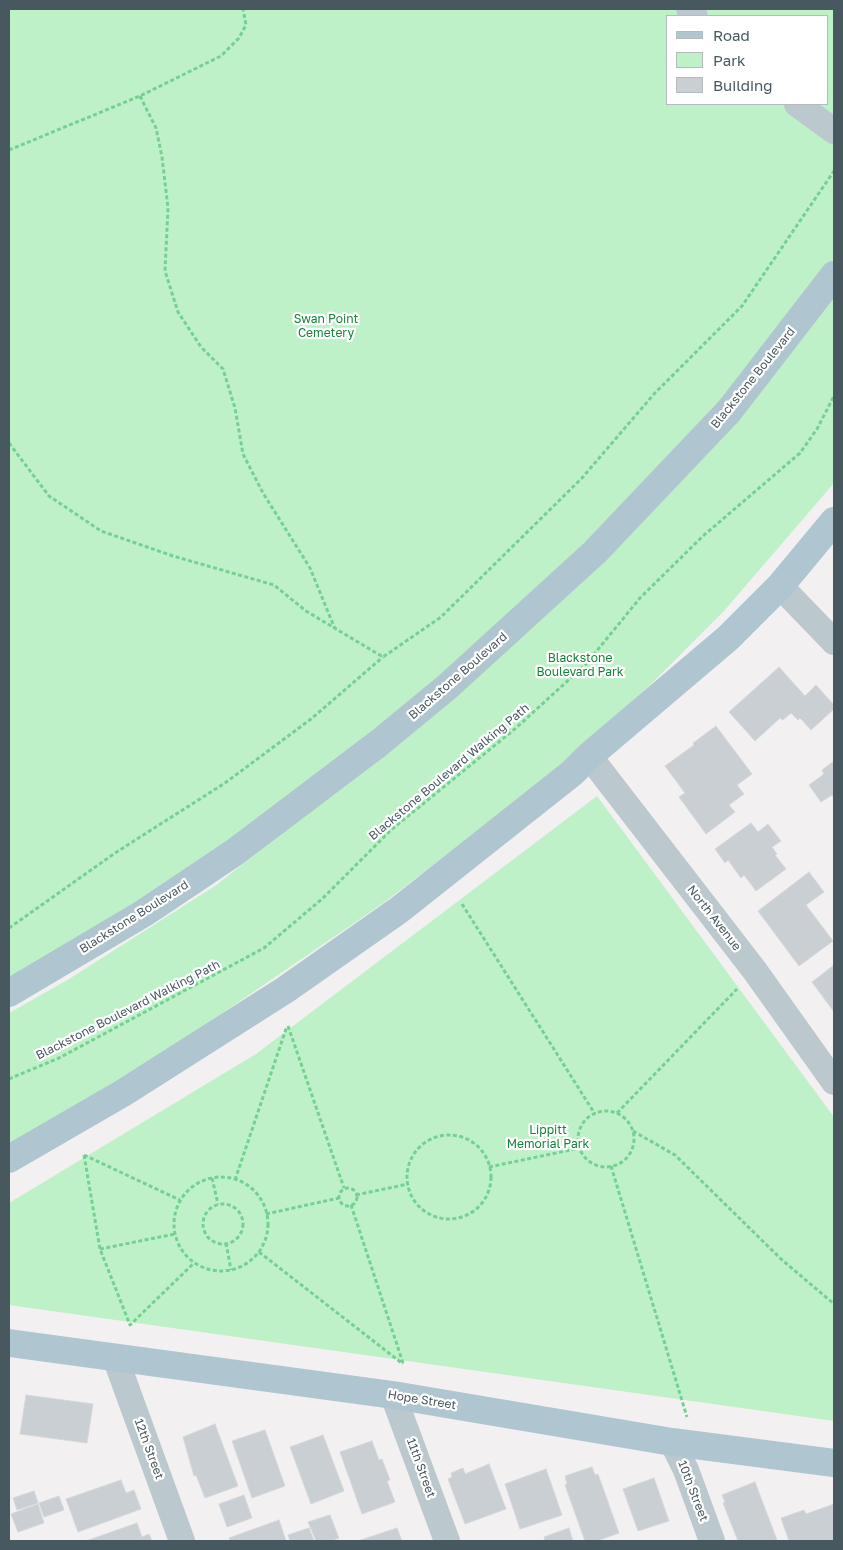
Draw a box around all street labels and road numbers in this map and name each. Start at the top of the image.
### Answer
street label: Blackstone Boulevard [708,325,798,431]
street label: Blackstone Boulevard [406,629,510,723]
street label: Blackstone Boulevard Walking Path [366,701,532,843]
street label: Blackstone Boulevard [77,878,191,956]
street label: North Avenue [684,883,744,953]
street label: Blackstone Boulevard Walking Path [34,957,222,1063]
street label: Hope Street [387,1387,457,1413]
street label: 12th Street [131,1417,167,1481]
street label: 11th Street [404,1436,438,1500]
street label: 10th Street [675,1459,711,1523]

